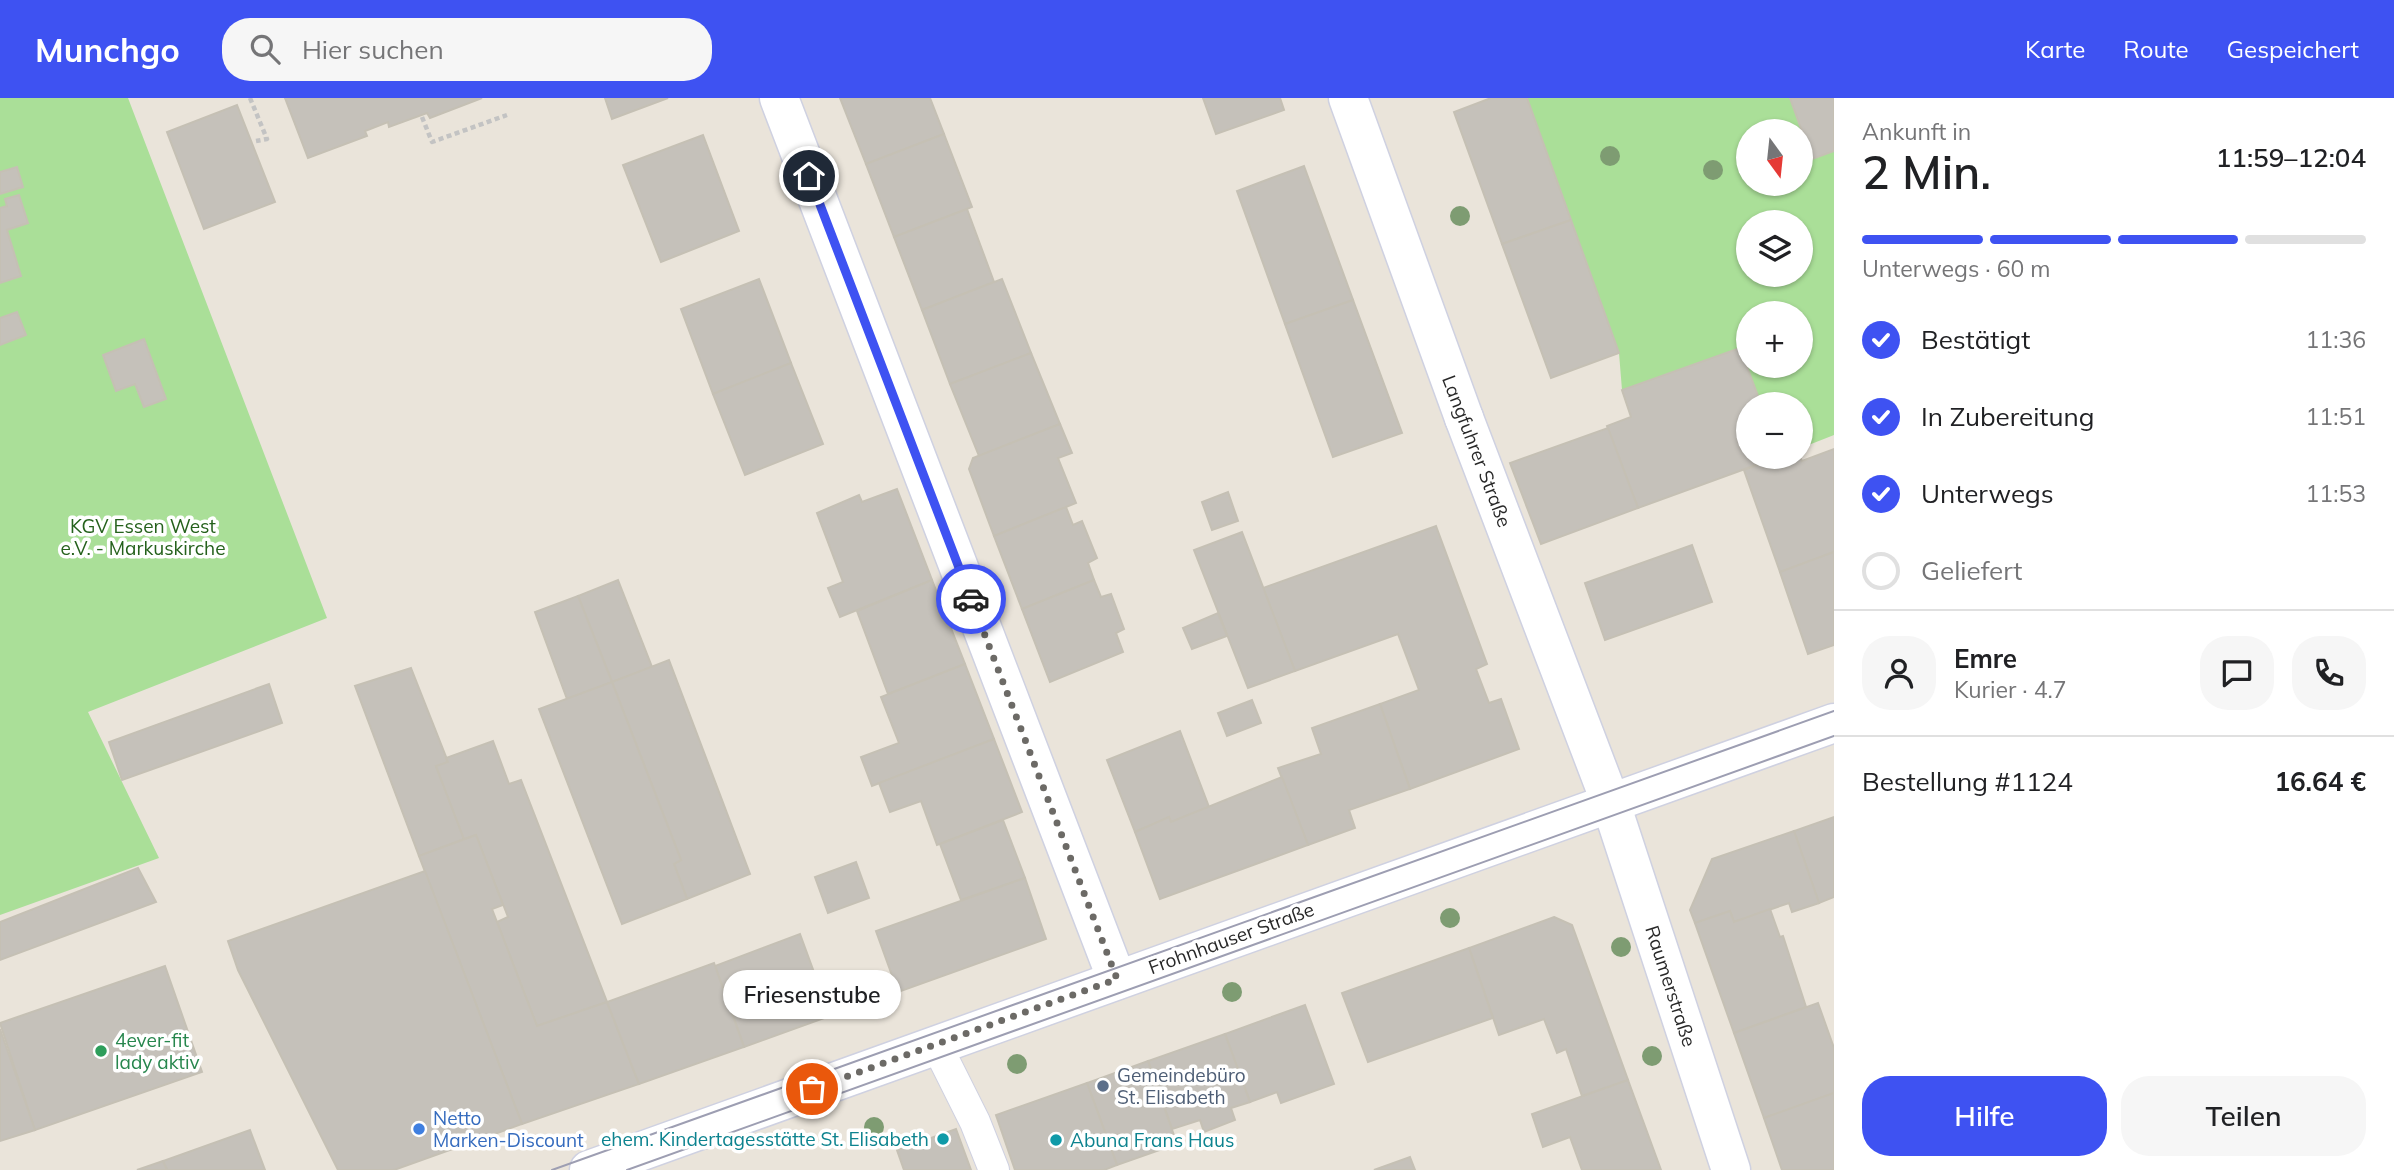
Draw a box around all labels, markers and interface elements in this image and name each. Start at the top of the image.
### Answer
search box [222,18,712,81]
text: Munchgo [35,29,180,70]
icon: search [246,30,284,68]
text: Hier suchen [302,33,444,66]
text: Karte [2025,34,2085,64]
text: Route [2123,34,2189,64]
text: Gespeichert [2227,34,2359,64]
text: Ankunft in [1862,117,1971,146]
north arrow [1736,119,1813,196]
map controls [1736,119,1813,469]
text: 11:59–12:04 [2216,141,2366,174]
text: 2 Min. [1862,143,1991,201]
pin [779,146,839,206]
icon: home [790,157,828,195]
button: layers [1736,210,1813,287]
text: Unterwegs · 60 m [1862,254,2050,283]
button: + [1736,301,1813,378]
icon: check [1862,321,1900,359]
text: Bestätigt [1921,323,2030,356]
text: 11:36 [2306,325,2366,354]
street label: Langfuhrer Straße [1437,372,1517,530]
button: − [1736,392,1813,469]
icon: check [1862,398,1900,436]
text: In Zubereitung [1921,400,2094,433]
text: 11:51 [2306,402,2366,431]
icon: check [1862,475,1900,513]
text: Unterwegs [1921,477,2054,510]
text: 11:53 [2306,479,2366,508]
park label: KGV Essen West e.V. - Markuskirche [60,514,226,560]
text: Geliefert [1921,554,2022,587]
courier [936,564,1006,634]
icon: car [952,580,990,618]
button: person [1862,636,1936,710]
button: chat [2200,636,2274,710]
button: phone [2292,636,2366,710]
text: Emre [1954,642,2017,675]
text: Kurier · 4.7 [1954,675,2066,704]
text: Bestellung #1124 [1862,765,2073,798]
text: 16.64 € [2274,765,2366,798]
street label: Frohnhauser Straße [1145,897,1317,979]
street label: Raumerstraße [1640,922,1702,1050]
callout: Friesenstube [723,970,901,1019]
text: Friesenstube [743,980,881,1009]
place label: 4ever-fit lady aktiv [115,1028,200,1074]
marker: 4ever-fit lady aktiv [93,1043,109,1059]
pin [782,1059,842,1119]
place label: Gemeindebüro St. Elisabeth [1117,1063,1246,1109]
icon: bag [793,1070,831,1108]
button: Hilfe [1862,1076,2107,1156]
button: Teilen [2121,1076,2366,1156]
marker: Gemeindebüro St. Elisabeth [1095,1078,1111,1094]
place label: Netto Marken-Discount [433,1106,584,1152]
marker: Netto Marken-Discount [411,1121,427,1137]
place label: ehem. Kindertagesstätte St. Elisabeth [601,1127,929,1151]
place label: Abuna Frans Haus [1070,1128,1234,1152]
marker: ehem. Kindertagesstätte St. Elisabeth [935,1131,951,1147]
marker: Abuna Frans Haus [1048,1132,1064,1148]

